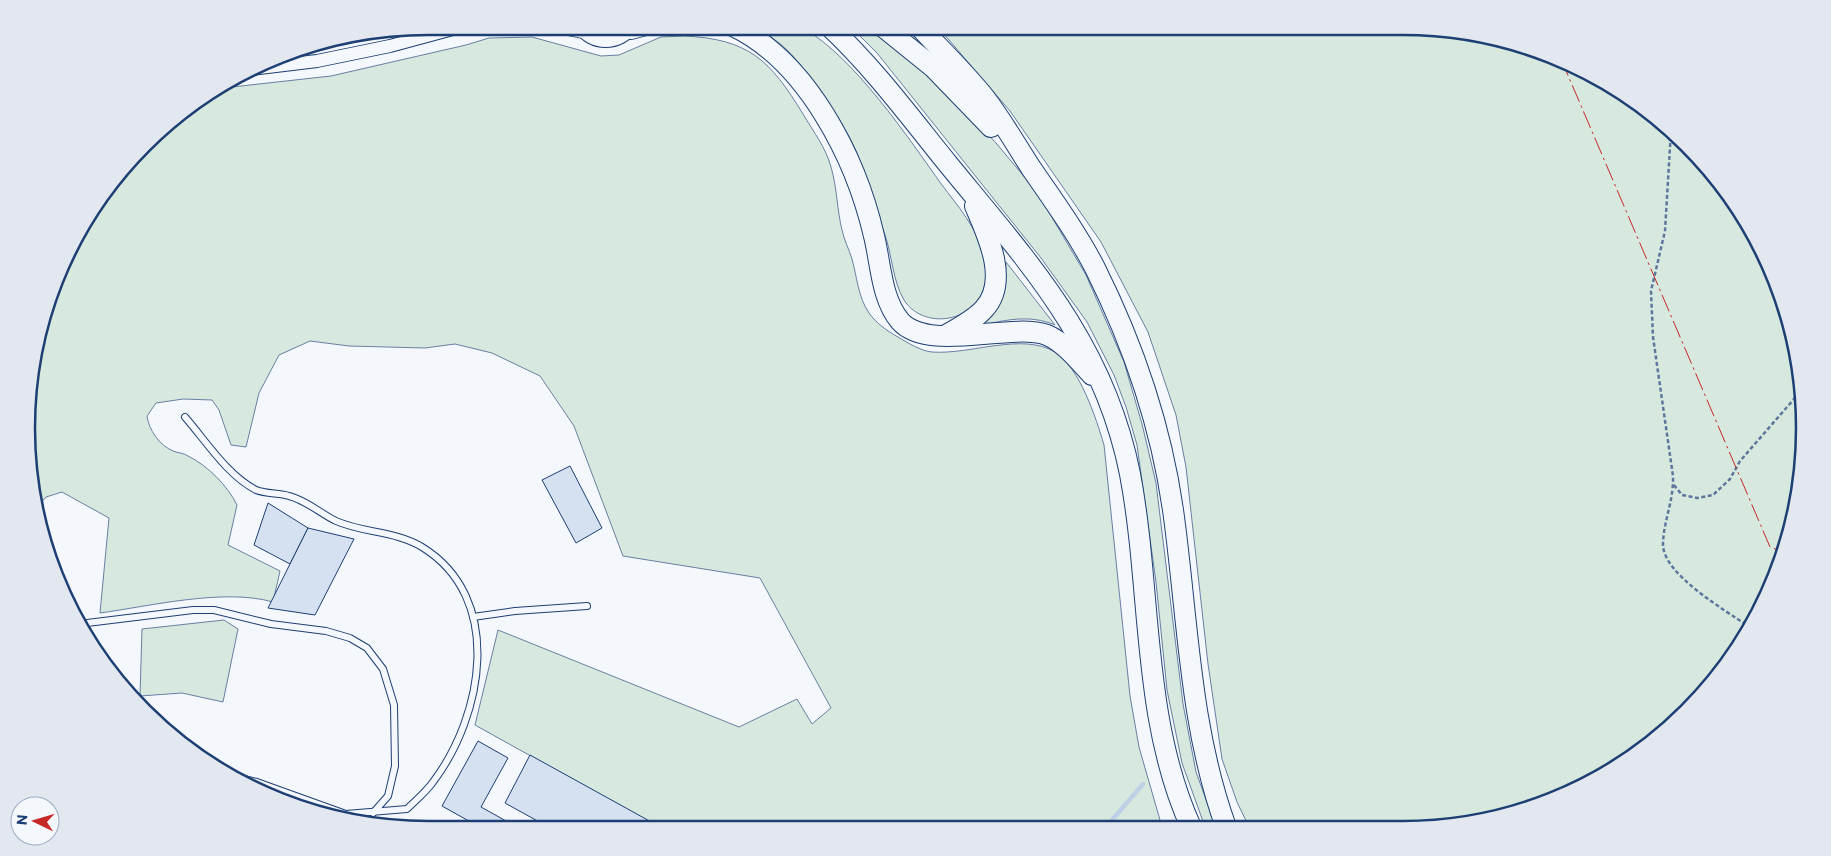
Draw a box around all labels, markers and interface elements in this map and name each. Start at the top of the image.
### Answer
north arrow [10,796,60,846]
text: N [13,814,30,826]

